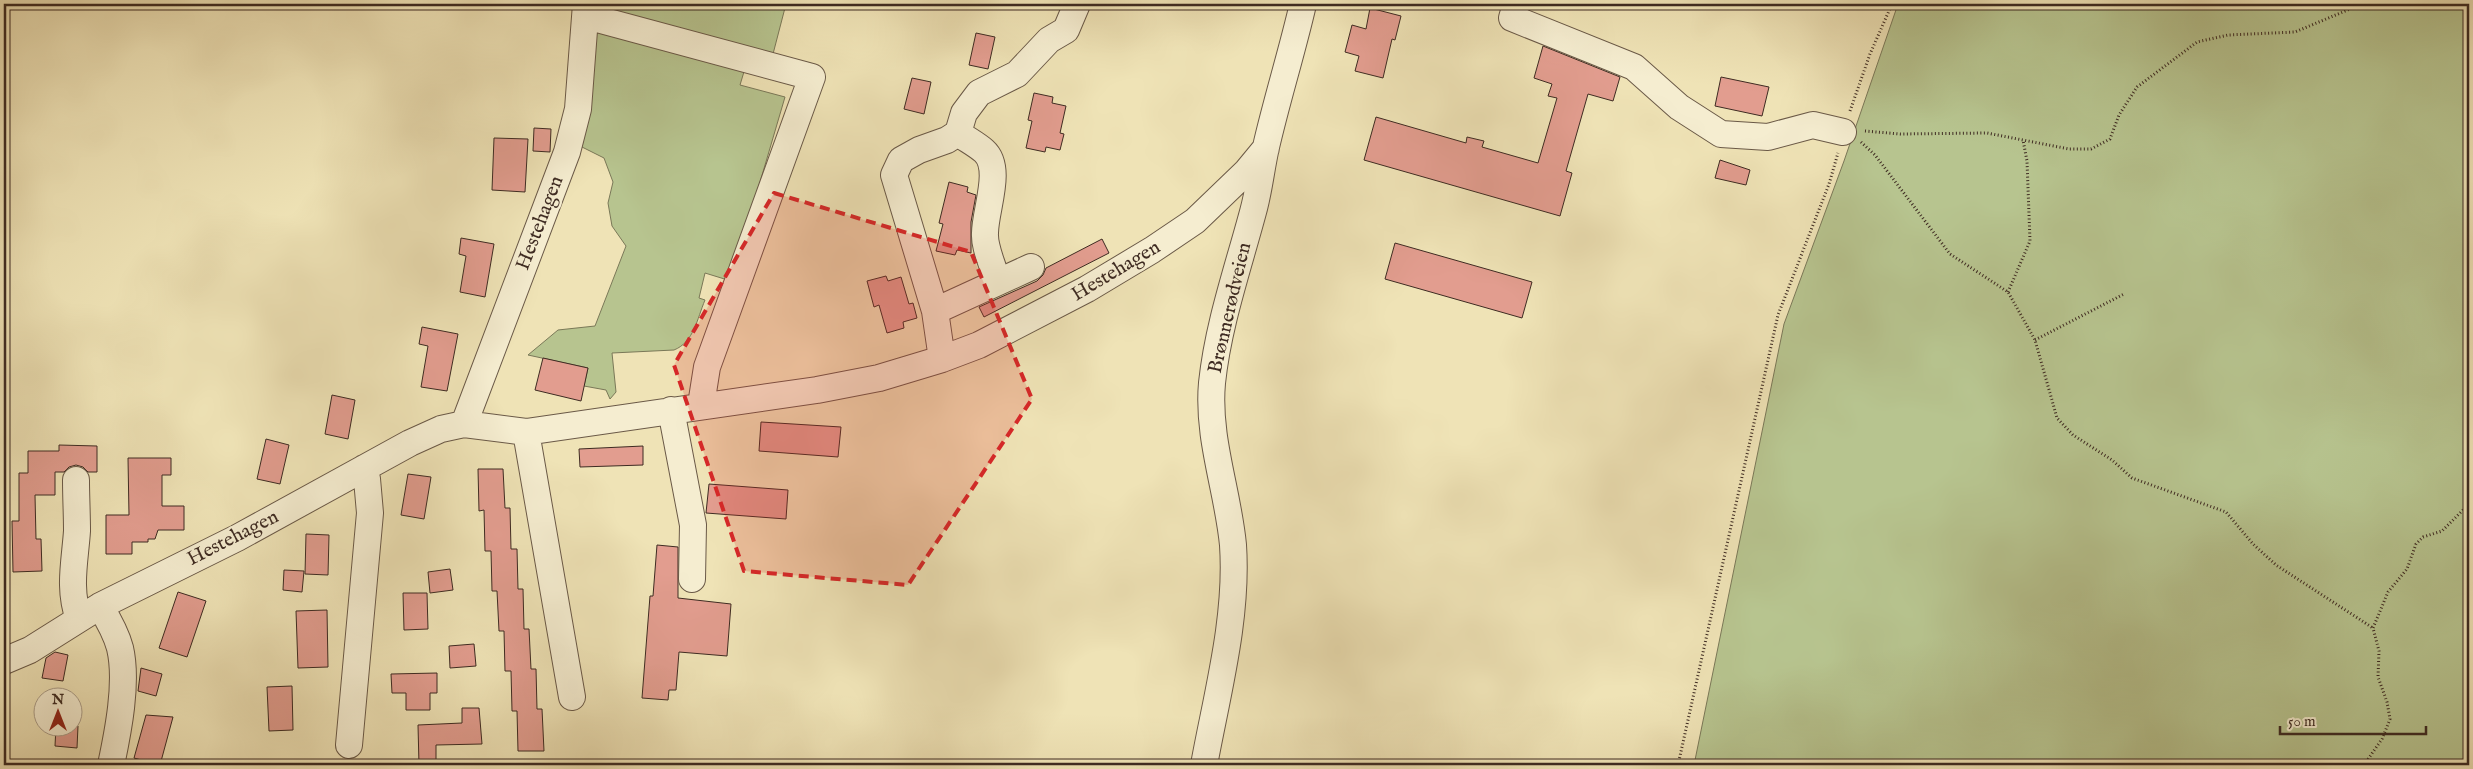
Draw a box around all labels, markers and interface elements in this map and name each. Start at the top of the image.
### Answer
street label: Hestehagen [511,172,570,274]
street label: Hestehagen [1067,235,1165,307]
street label: Brønnerødveien [1203,240,1257,376]
street label: Hestehagen [183,504,283,572]
north arrow [32,686,82,736]
text: N [51,691,64,709]
scale bar [2280,704,2427,736]
text: 50 m [2288,712,2316,731]

